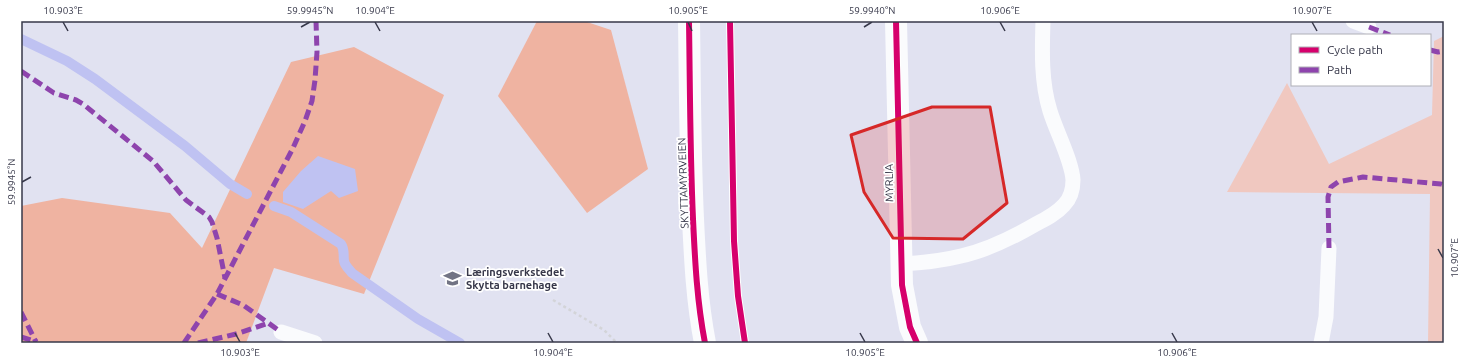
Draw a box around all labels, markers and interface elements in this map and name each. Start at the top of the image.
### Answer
text: 10.903°E [43,5,83,16]
text: 59.9945°N [287,5,333,16]
text: 10.904°E [355,5,395,16]
text: 10.905°E [668,5,708,16]
text: 59.9940°N [849,5,895,16]
text: 10.906°E [980,5,1020,16]
text: 10.907°E [1292,5,1332,16]
legend [1291,34,1431,86]
text: Cycle path [1327,43,1383,56]
text: Path [1327,63,1352,76]
street label: SKYTTAMYRVEIEN [675,137,691,229]
text: 59.9945°N [6,159,17,205]
street label: MYRLIA [883,163,895,202]
text: 10.907°E [1449,238,1460,278]
place label: Læringsverkstedet Skytta barnehage [466,266,564,291]
school or university icon: Læringsverkstedet Skytta barnehage [443,268,463,288]
text: 10.903°E [220,347,260,358]
text: 10.904°E [533,347,573,358]
text: 10.905°E [845,347,885,358]
text: 10.906°E [1157,347,1197,358]

